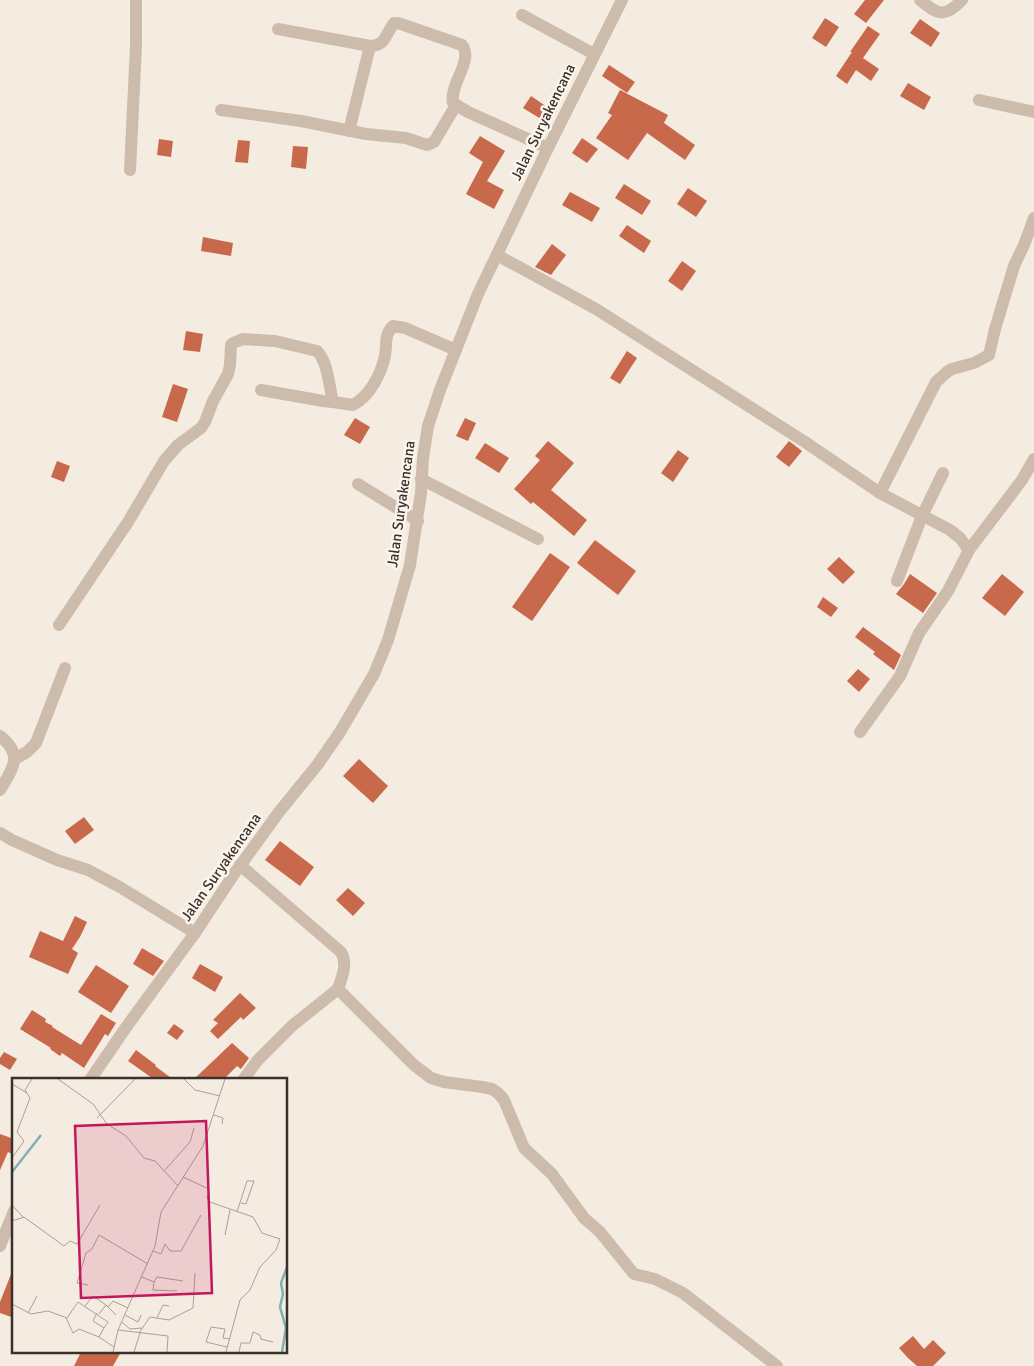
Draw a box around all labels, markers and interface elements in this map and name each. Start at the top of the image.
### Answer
street label: Jalan Suryakencana [507,61,579,183]
street label: Jalan Suryakencana [383,440,419,568]
street label: Jalan Suryakencana [177,810,265,924]
inset map [12,1078,288,1354]

